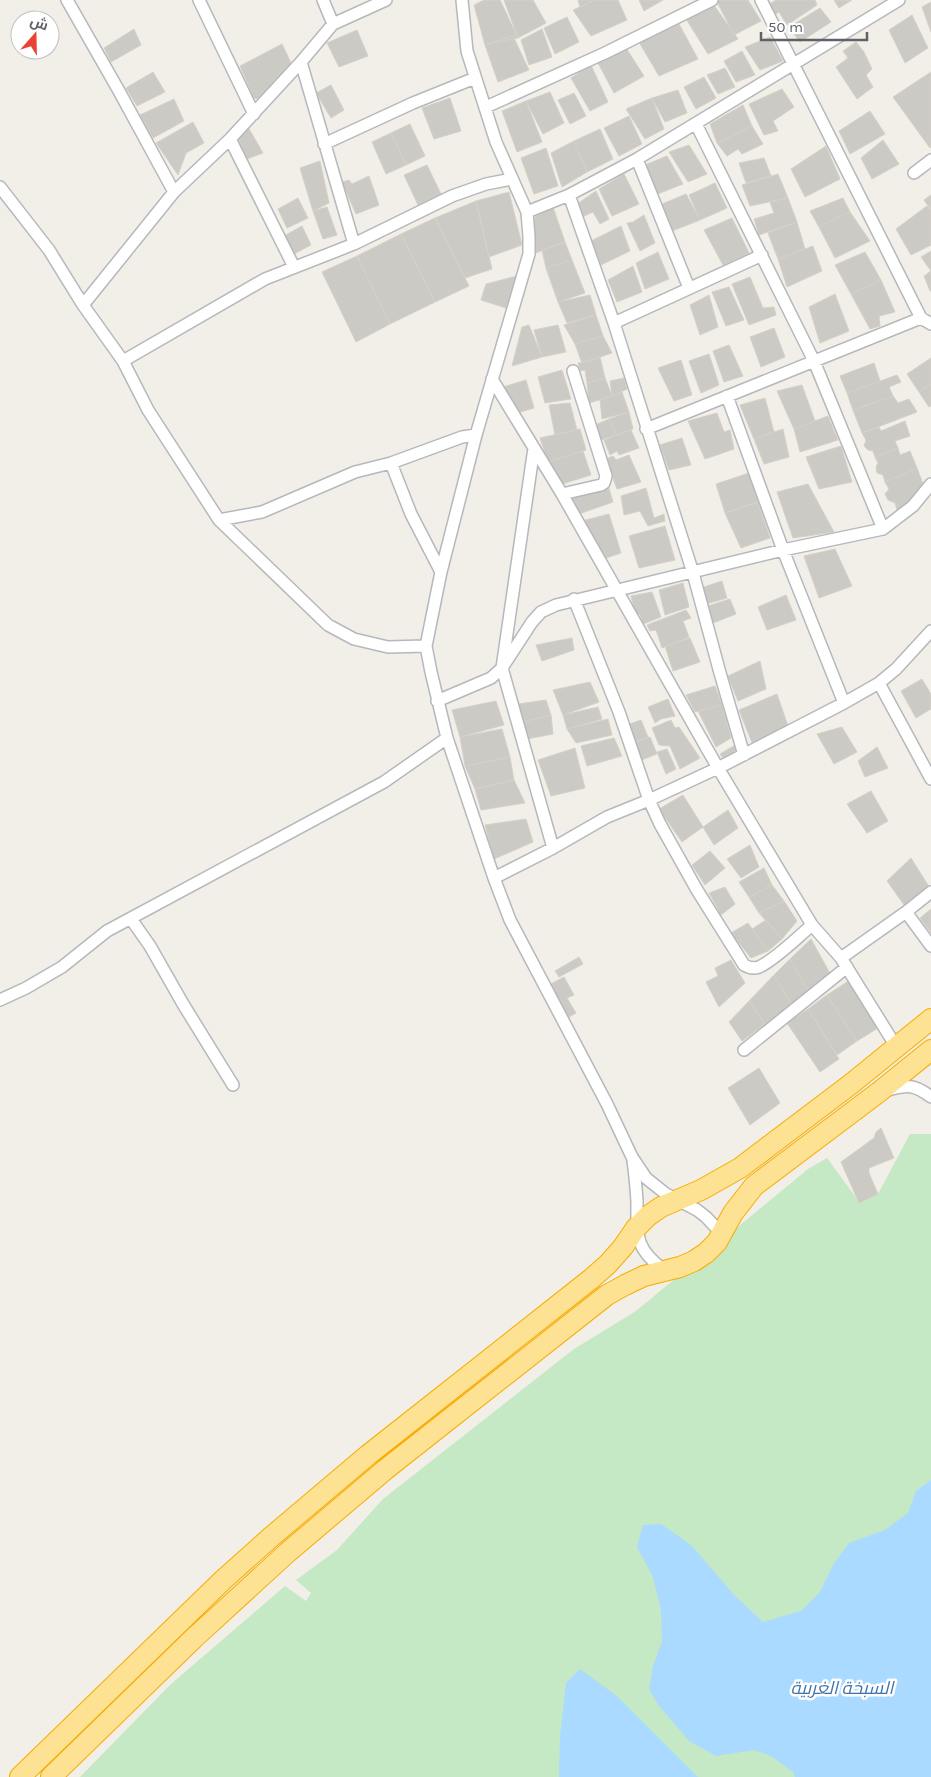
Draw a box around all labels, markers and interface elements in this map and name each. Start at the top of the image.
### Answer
north arrow [10,10,60,60]
scale bar [761,10,867,42]
text: ش [28,12,51,34]
text: 50 m [768,18,803,36]
water label: السبخة الغربية [791,1677,896,1699]

